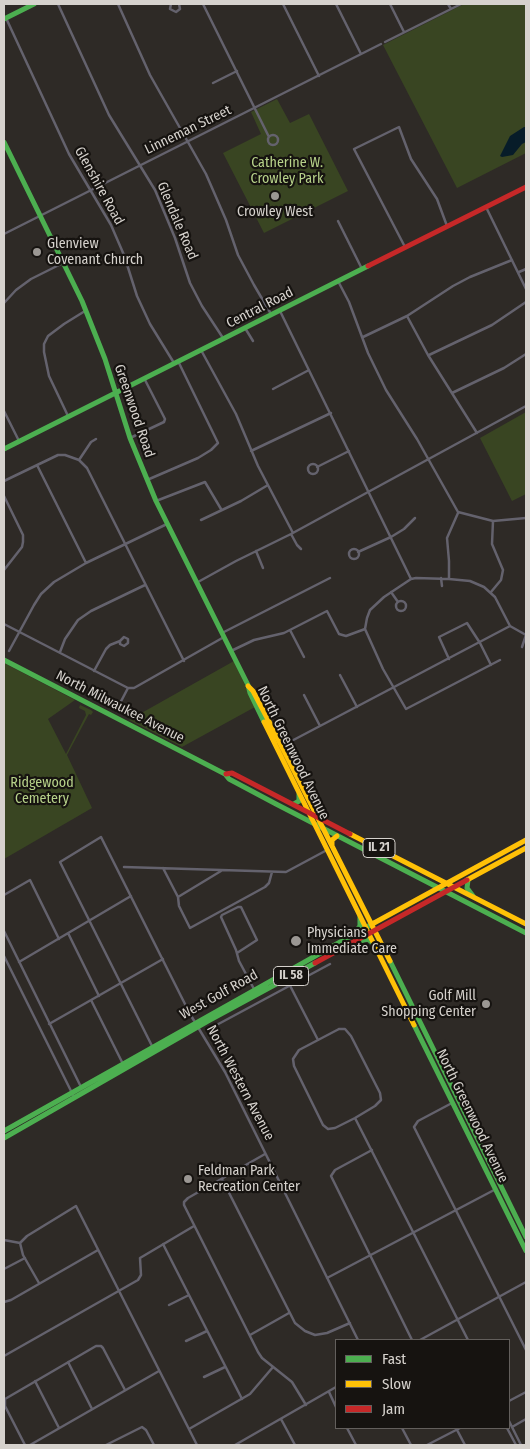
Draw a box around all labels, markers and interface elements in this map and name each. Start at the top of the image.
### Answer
street label: Linneman Street [142,102,234,158]
street label: Glenshire Road [71,144,127,228]
park label: Catherine W. Crowley Park [251,155,323,188]
street label: Glendale Road [153,180,201,262]
marker: Crowley West [269,190,281,202]
place label: Crowley West [237,204,313,220]
place label: Glenview Covenant Church [47,236,143,268]
marker: Glenview Covenant Church [31,246,43,258]
street label: Central Road [224,284,296,332]
street label: Greenwood Road [110,362,158,460]
street label: North Milwaukee Avenue [53,667,187,747]
street label: North Greenwood Avenue [253,683,333,823]
park label: Ridgewood Cemetery [10,775,74,808]
road number: IL 21 [363,838,395,858]
place label: Physicians Immediate Care [307,925,397,958]
marker: Physicians Immediate Care [289,934,303,948]
road number: IL 58 [274,966,308,986]
street label: West Golf Road [177,967,261,1023]
place label: Golf Mill Shopping Center [381,988,476,1020]
marker: Golf Mill Shopping Center [480,998,492,1010]
street label: North Western Avenue [203,1022,277,1144]
street label: North Greenwood Avenue [432,1046,512,1186]
place label: Feldman Park Recreation Center [198,1163,300,1196]
marker: Feldman Park Recreation Center [182,1173,194,1185]
legend [335,1339,510,1429]
text: Fast [382,1350,406,1368]
text: Slow [382,1375,411,1393]
text: Jam [382,1400,405,1418]

